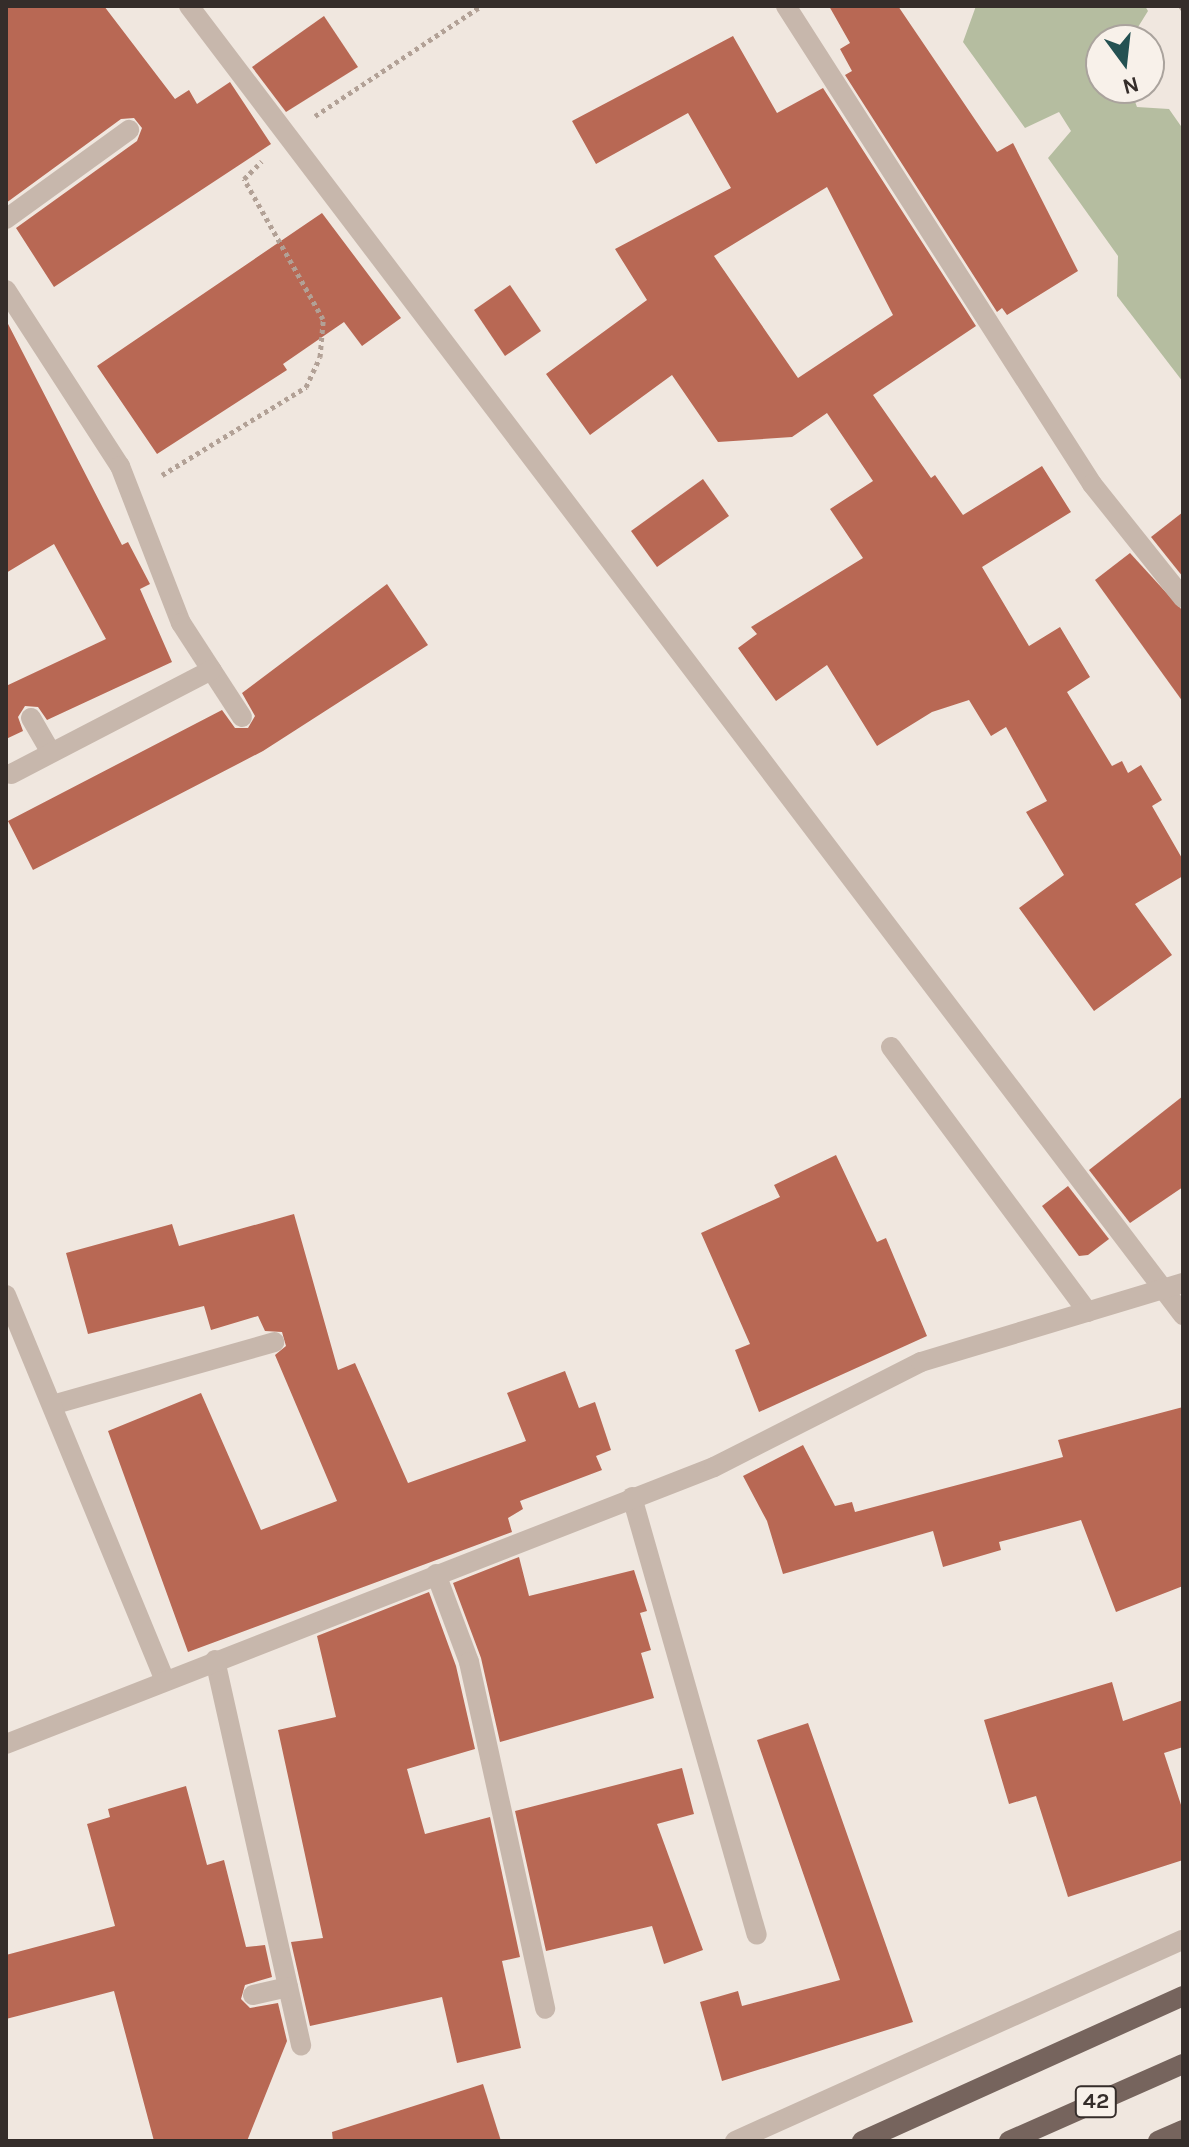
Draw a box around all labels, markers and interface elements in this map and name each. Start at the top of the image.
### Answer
north arrow [1085,24,1165,104]
text: N [1120,71,1142,100]
road number: 42 [1074,2084,1118,2120]

